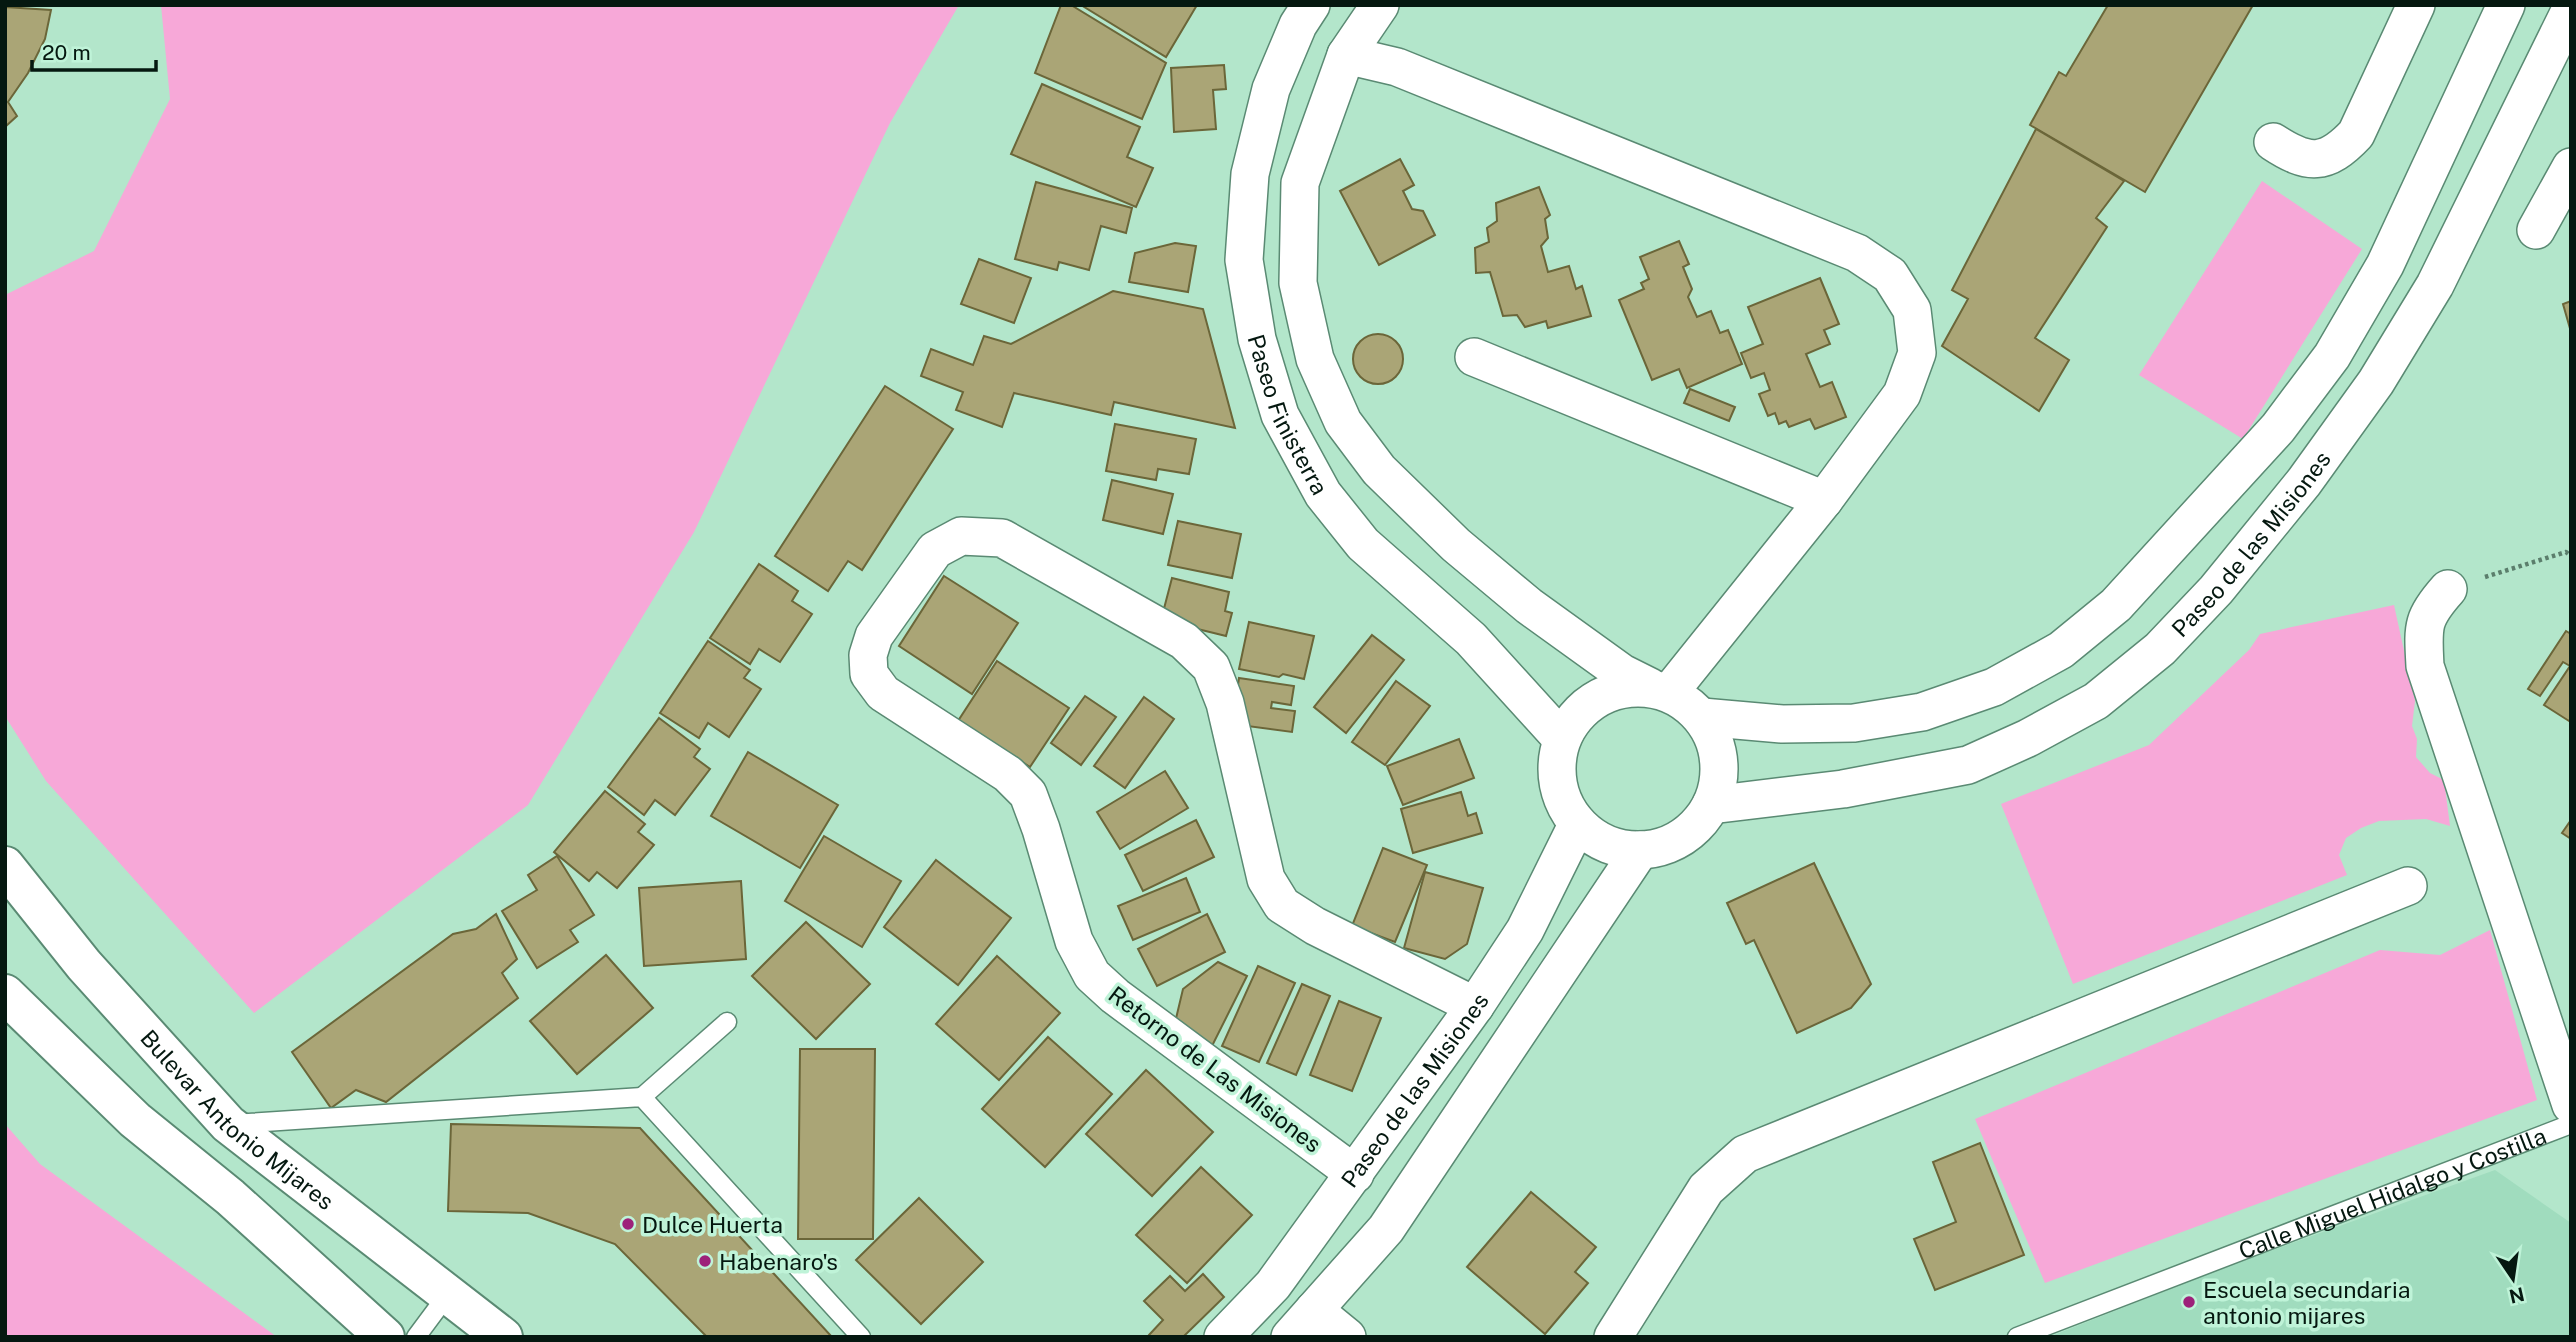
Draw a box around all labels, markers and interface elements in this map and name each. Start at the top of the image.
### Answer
scale bar [32,28,156,72]
text: 20 m [42,40,91,65]
street label: Paseo Finisterra [1243,331,1334,499]
street label: Paseo de las Misiones [2166,446,2335,642]
street label: Retorno de Las Misiones [1104,980,1326,1158]
street label: Paseo de las Misiones [1335,988,1493,1192]
street label: Bulevar Antonio Mijares [136,1024,339,1215]
street label: Calle Miguel Hidalgo y Costilla [2235,1121,2550,1264]
place label: Dulce Huerta [642,1211,783,1238]
marker: Dulce Huerta [620,1216,636,1232]
north arrow [2478,1244,2548,1314]
place label: Habenaro's [719,1248,838,1275]
marker: Habenaro's [697,1253,713,1269]
place label: Escuela secundaria antonio mijares [2203,1276,2410,1329]
text: N [2507,1283,2527,1308]
marker: Escuela secundaria antonio mijares [2181,1294,2197,1310]

